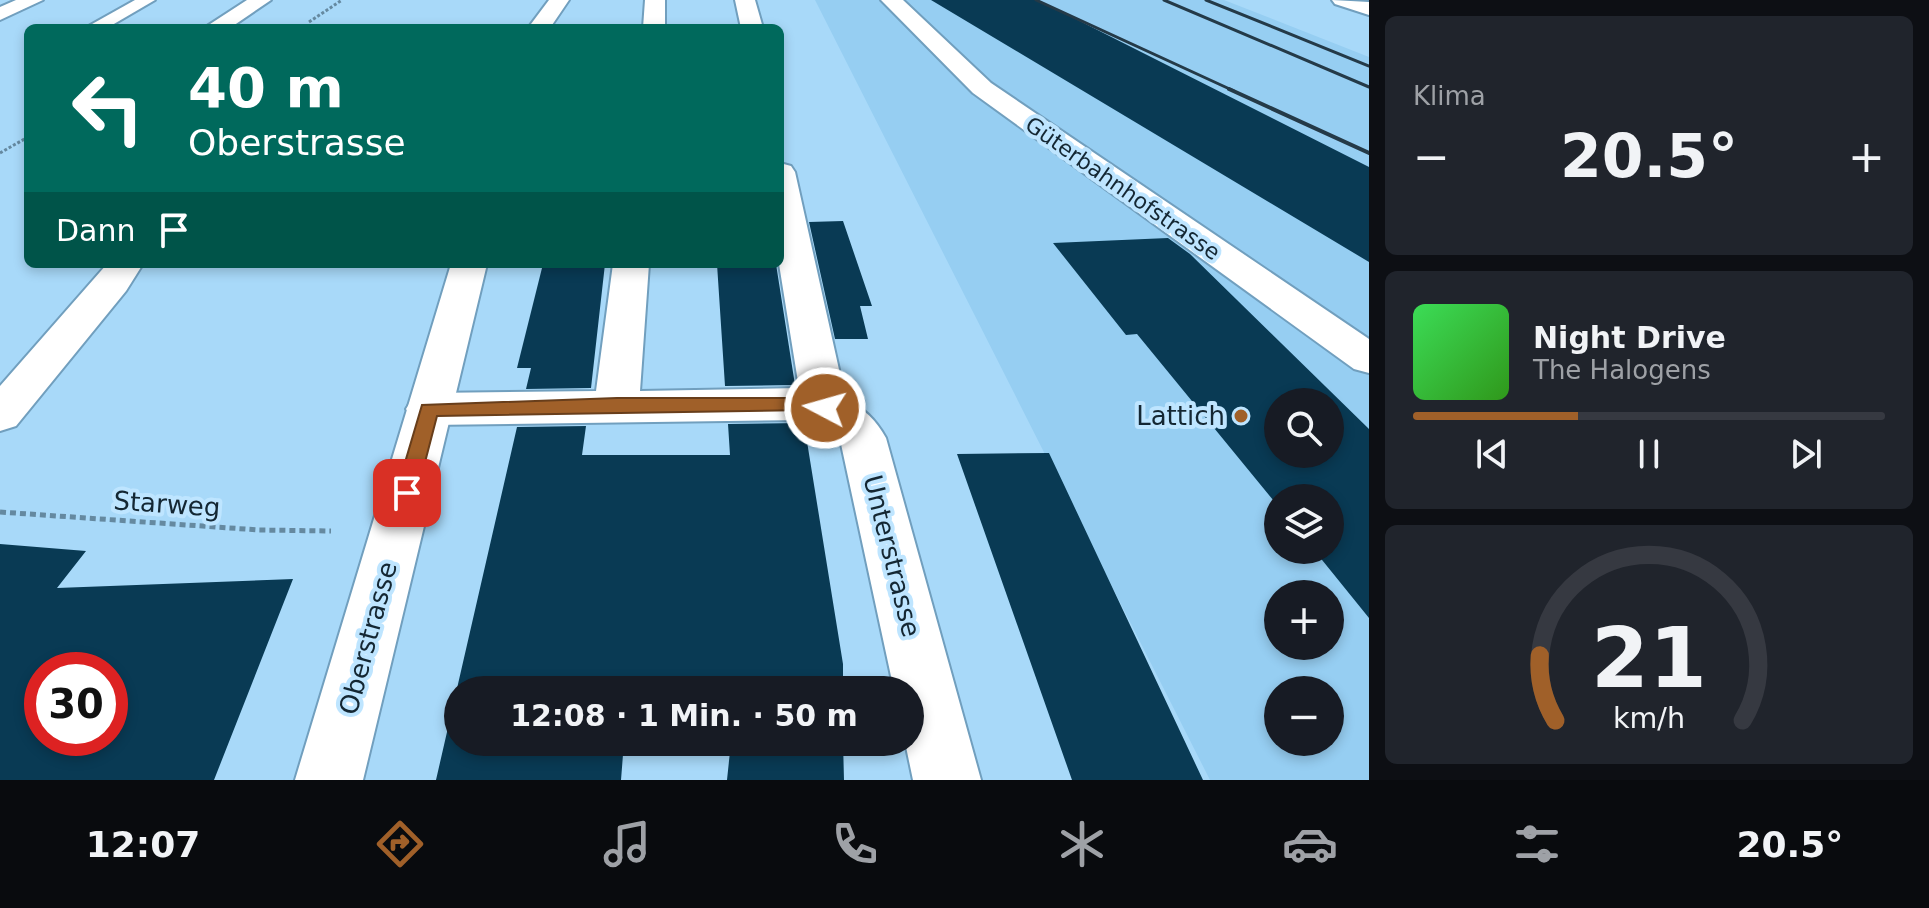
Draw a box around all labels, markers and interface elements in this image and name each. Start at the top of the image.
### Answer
text: 40 m [188,55,344,120]
icon: left [56,56,160,160]
text: Klima [1413,81,1486,111]
street label: Güterbahnhofstrasse [1021,112,1225,265]
text: 20.5° [1560,121,1738,191]
text: Oberstrasse [188,122,406,163]
text: − [1413,131,1450,182]
text: + [1848,131,1885,182]
icon: arrive [152,208,196,252]
text: Dann [56,213,136,248]
text: Night Drive [1533,320,1726,355]
text: The Halogens [1533,355,1711,385]
position arrow [783,366,867,450]
map controls [1264,388,1344,756]
button: search [1264,388,1344,468]
place label: Lattich [1136,401,1225,431]
marker: Lattich [1232,407,1250,425]
icon: previous [1470,432,1514,476]
icon: pause [1627,432,1671,476]
icon: next [1784,432,1828,476]
pin [373,459,441,527]
icon: arrive [385,471,429,515]
street label: Unterstrasse [857,472,927,640]
button: layers [1264,484,1344,564]
street label: Starweg [113,485,221,523]
street label: Oberstrasse [333,558,403,718]
button: + [1264,580,1344,660]
text: 21 [1591,609,1707,706]
speed limit sign: 30 [24,652,128,756]
button: − [1264,676,1344,756]
text: 12:08 · 1 Min. · 50 m [510,698,858,733]
text: km/h [1613,701,1685,735]
icon: directions [372,816,428,872]
icon: music [599,816,655,872]
icon: phone [827,816,883,872]
icon: climate [1054,816,1110,872]
icon: car [1282,816,1338,872]
icon: filters [1509,816,1565,872]
text: 12:07 [86,824,200,865]
text: 20.5° [1736,824,1843,865]

